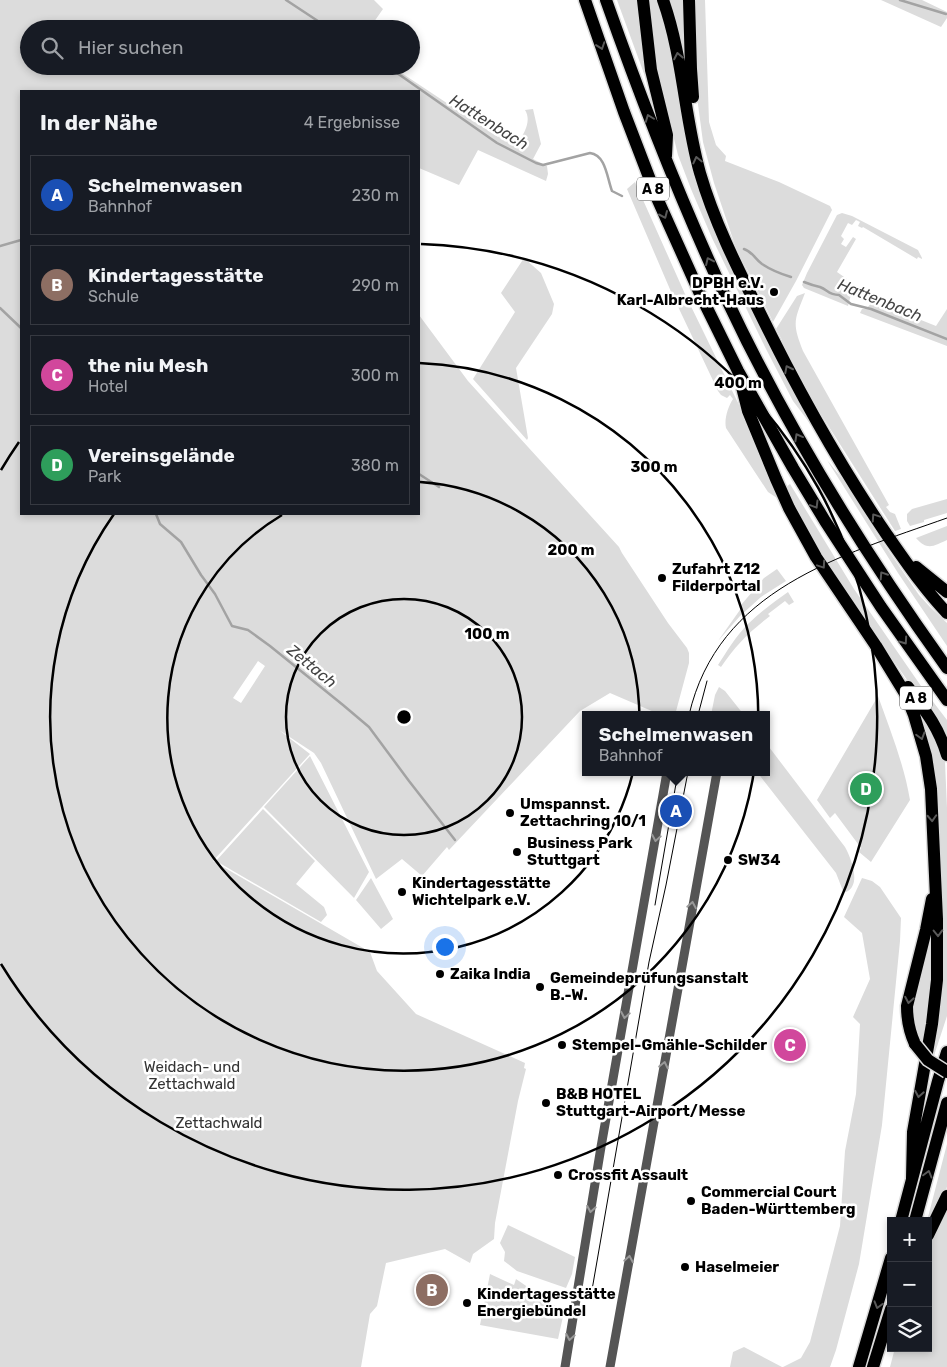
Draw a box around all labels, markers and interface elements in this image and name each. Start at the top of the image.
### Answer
search box [20,20,420,75]
icon: search [38,34,66,62]
text: Hier suchen [78,36,184,59]
one-way arrow [595,41,605,50]
one-way arrow [674,51,684,60]
water label: Hattenbach [446,90,532,154]
text: In der Nähe [40,110,158,135]
text: 4 Ergebnisse [304,113,400,132]
one-way arrow [644,114,655,123]
one-way arrow [692,156,703,165]
text: Schelmenwasen [88,174,242,197]
road number: A 8 [637,178,669,200]
text: A [51,186,63,205]
text: 230 m [352,186,399,205]
text: Bahnhof [88,197,152,216]
one-way arrow [658,210,669,219]
one-way arrow [705,257,715,266]
text: Kindertagesstätte [88,264,264,287]
place label: DPBH e.V. Karl-Albrecht-Haus [617,274,764,309]
water label: Hattenbach [835,274,925,326]
text: B [51,276,63,295]
text: 290 m [352,276,399,295]
marker: DPBH e.V. Karl-Albrecht-Haus [768,286,780,298]
text: Schule [88,287,139,306]
text: the niu Mesh [88,354,208,377]
one-way arrow [784,365,794,374]
text: C [51,366,63,385]
text: 300 m [351,366,399,385]
text: 400 m [714,374,762,392]
text: Hotel [88,377,128,396]
one-way arrow [795,433,805,442]
text: Vereinsgelände [88,444,235,467]
text: D [51,456,63,475]
text: 380 m [351,456,399,475]
text: 300 m [630,458,678,476]
text: Park [88,467,121,486]
one-way arrow [808,499,818,508]
one-way arrow [872,513,881,523]
text: 200 m [547,541,595,559]
place label: Zufahrt Z12 Filderportal [672,560,761,595]
one-way arrow [816,560,825,569]
marker: Zufahrt Z12 Filderportal [656,572,668,584]
one-way arrow [880,572,890,581]
text: 100 m [465,625,509,643]
one-way arrow [898,635,907,644]
water label: Zettach [283,640,341,692]
road number: A 8 [900,686,932,710]
centre of rings [395,708,413,726]
popup [582,711,770,776]
text: Schelmenwasen [599,723,753,746]
one-way arrow [915,731,925,739]
text: Bahnhof [599,746,663,765]
pin: D [850,770,882,808]
pin: A [660,792,692,830]
place label: Umspannst. Zettachring 10/1 [520,795,646,830]
marker: Umspannst. Zettachring 10/1 [504,807,516,819]
one-way arrow [927,814,938,822]
place label: Business Park Stuttgart [527,834,633,869]
one-way arrow [651,834,662,842]
marker: Business Park Stuttgart [511,846,523,858]
place label: SW34 [738,851,780,869]
marker: SW34 [722,854,734,866]
place label: Kindertagesstätte Wichtelpark e.V. [412,874,551,909]
marker: Kindertagesstätte Wichtelpark e.V. [396,886,408,898]
one-way arrow [687,900,697,909]
one-way arrow [932,929,943,937]
your location [432,934,458,960]
place label: Zaika India [450,965,531,983]
marker: Zaika India [434,968,446,980]
place label: Gemeindeprüfungsanstalt B.-W. [550,969,748,1004]
marker: Gemeindeprüfungsanstalt B.-W. [534,981,546,993]
one-way arrow [904,996,914,1005]
one-way arrow [620,1010,630,1019]
pin: C [774,1026,806,1064]
place label: Stempel-Gmähle-Schilder [572,1036,767,1054]
marker: Stempel-Gmähle-Schilder [556,1039,568,1051]
park label: Weidach- und Zettachwald [144,1058,240,1093]
one-way arrow [659,1061,669,1069]
place label: B&B HOTEL Stuttgart-Airport/Messe [556,1085,745,1120]
one-way arrow [914,1090,924,1099]
marker: B&B HOTEL Stuttgart-Airport/Messe [540,1097,552,1109]
park label: Zettachwald [175,1114,263,1132]
place label: Crossfit Assault [568,1166,688,1184]
marker: Crossfit Assault [552,1169,564,1181]
one-way arrow [922,1170,932,1178]
place label: Commercial Court Baden-Württemberg [701,1183,855,1218]
marker: Commercial Court Baden-Württemberg [685,1195,697,1207]
one-way arrow [586,1205,596,1214]
map controls [887,1217,932,1352]
button: + [887,1217,932,1262]
one-way arrow [624,1255,634,1264]
place label: Haselmeier [695,1258,779,1276]
marker: Haselmeier [679,1261,691,1273]
button: − [887,1262,932,1307]
pin: B [416,1271,448,1309]
place label: Kindertagesstätte Energiebündel [477,1285,616,1320]
marker: Kindertagesstätte Energiebündel [461,1297,473,1309]
one-way arrow [873,1300,883,1308]
button: layers [887,1307,932,1352]
one-way arrow [566,1332,576,1341]

